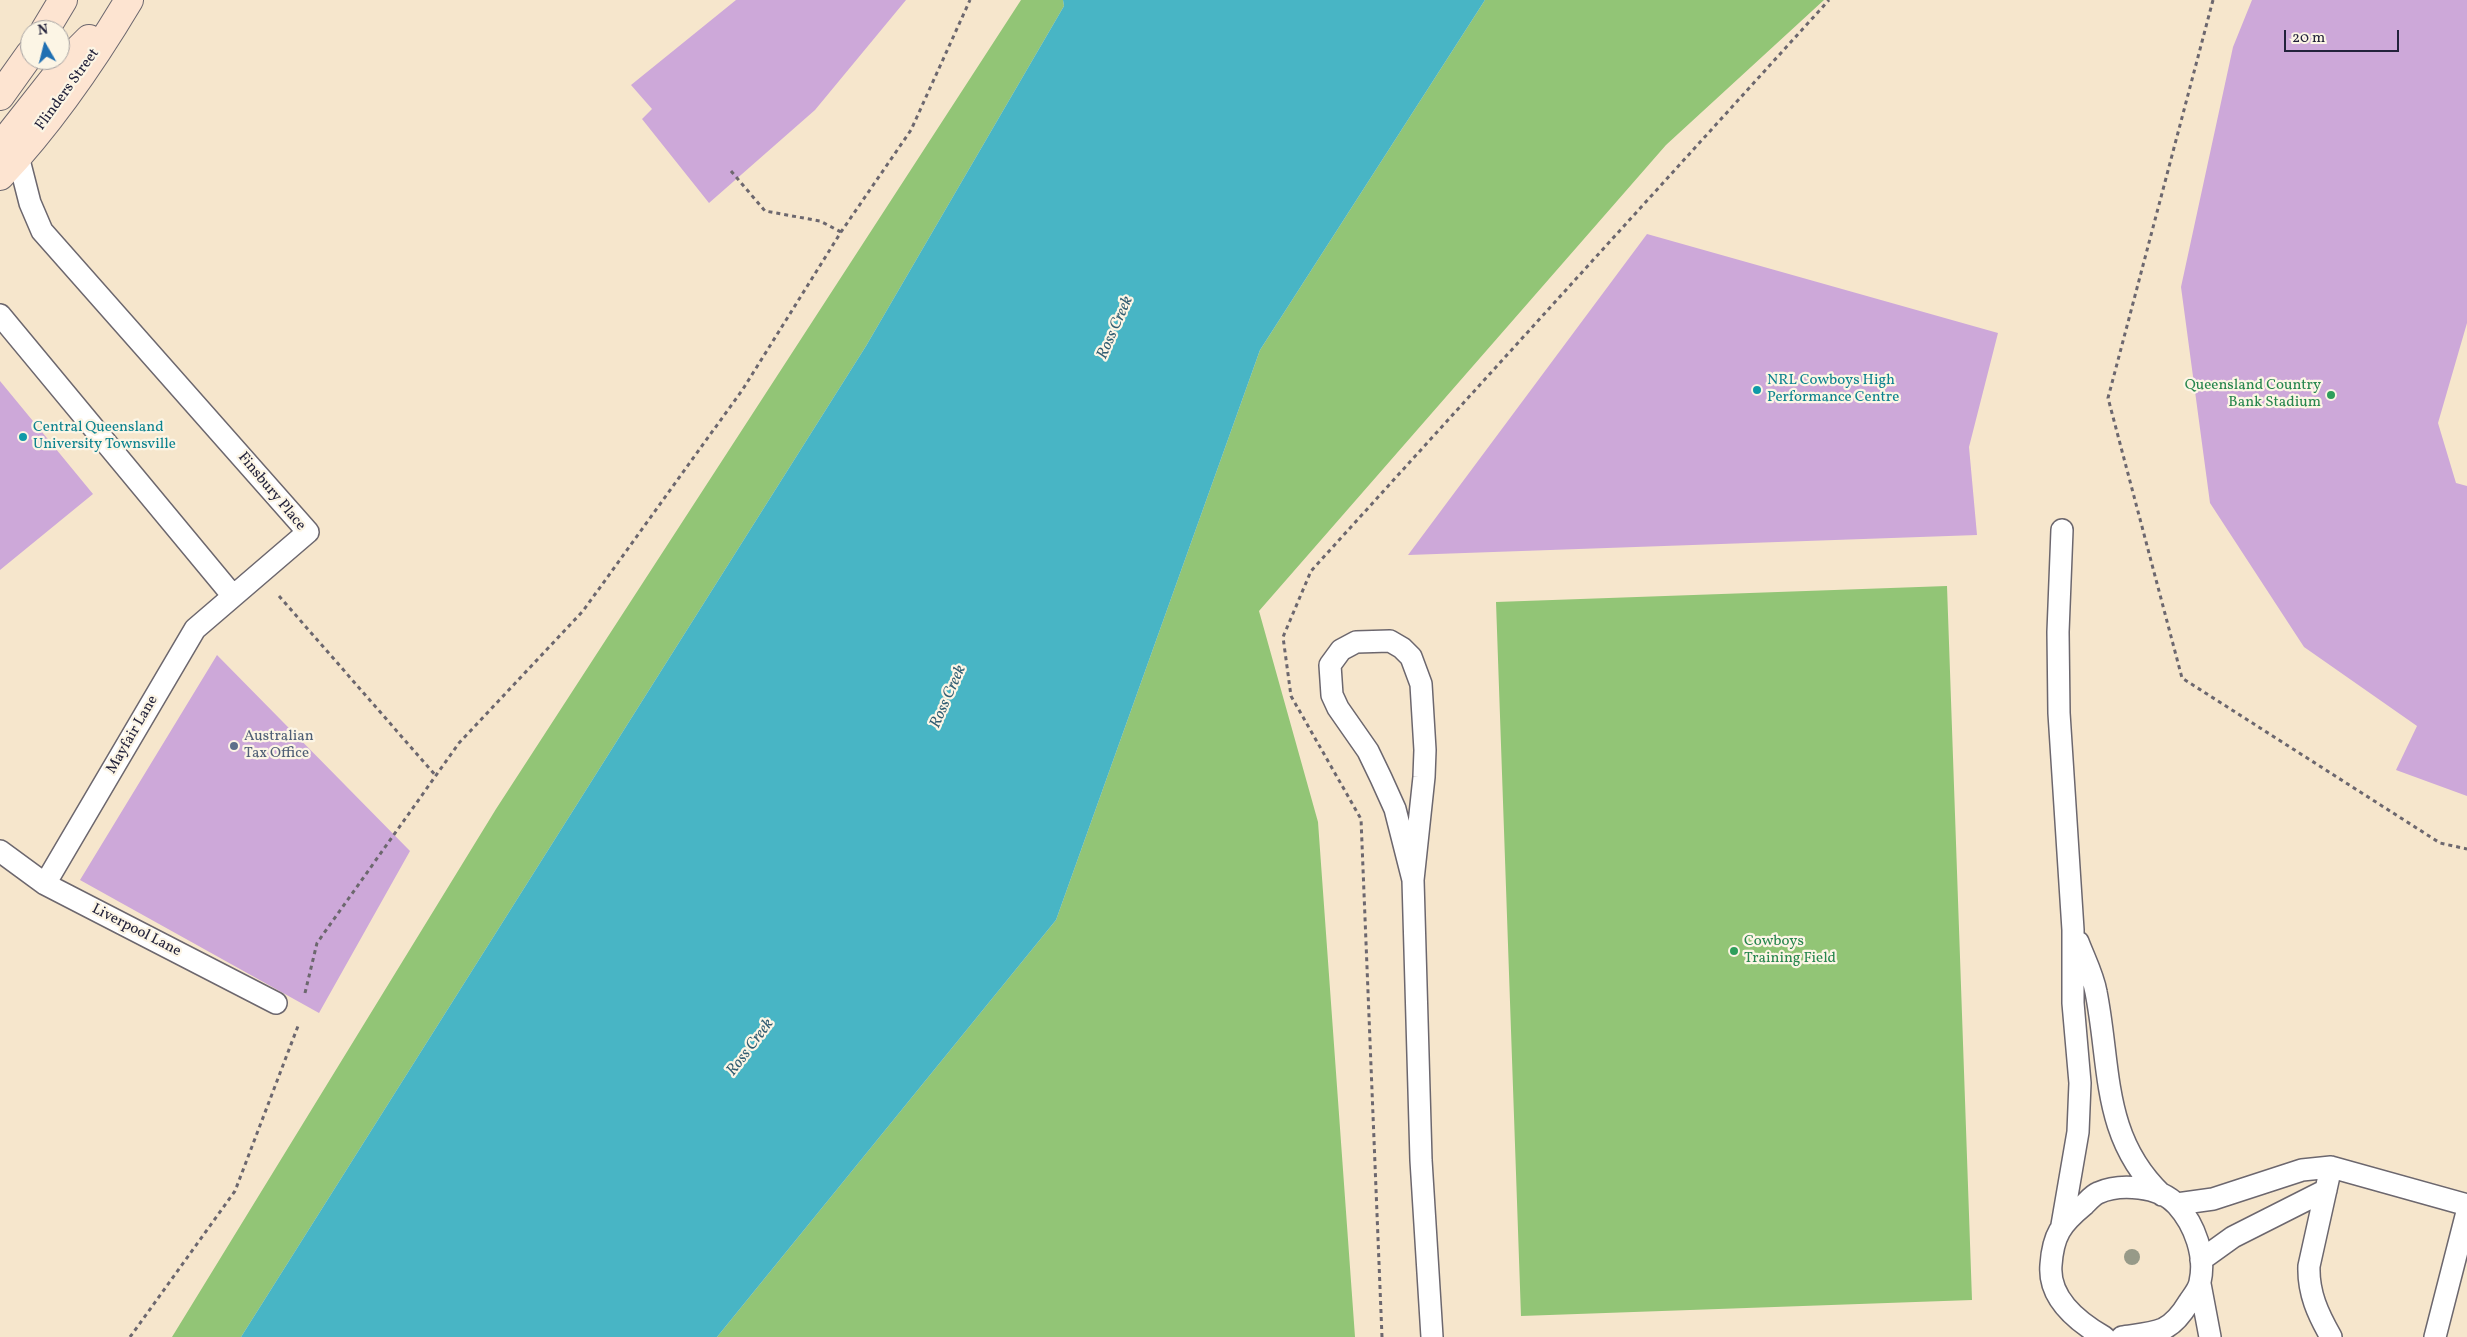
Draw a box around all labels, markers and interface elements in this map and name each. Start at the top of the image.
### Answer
north arrow [20,20,70,70]
scale bar [2287,20,2402,52]
text: N [37,21,49,41]
text: 20 m [2292,28,2325,49]
street label: Flinders Street [32,45,104,135]
water label: Ross Creek [1094,294,1138,362]
place label: NRL Cowboys High Performance Centre [1767,372,1899,407]
place label: Queensland Country Bank Stadium [2185,377,2321,412]
marker: NRL Cowboys High Performance Centre [1751,384,1763,396]
marker: Queensland Country Bank Stadium [2325,389,2337,401]
place label: Central Queensland University Townsville [33,419,176,454]
marker: Central Queensland University Townsville [17,431,29,443]
street label: Finsbury Place [233,449,309,535]
water label: Ross Creek [927,663,971,731]
street label: Mayfair Lane [103,693,163,777]
place label: Australian Tax Office [244,728,314,763]
marker: Australian Tax Office [228,740,240,752]
street label: Liverpool Lane [88,901,184,961]
place label: Cowboys Training Field [1744,933,1836,968]
marker: Cowboys Training Field [1728,945,1740,957]
water label: Ross Creek [723,1016,779,1080]

